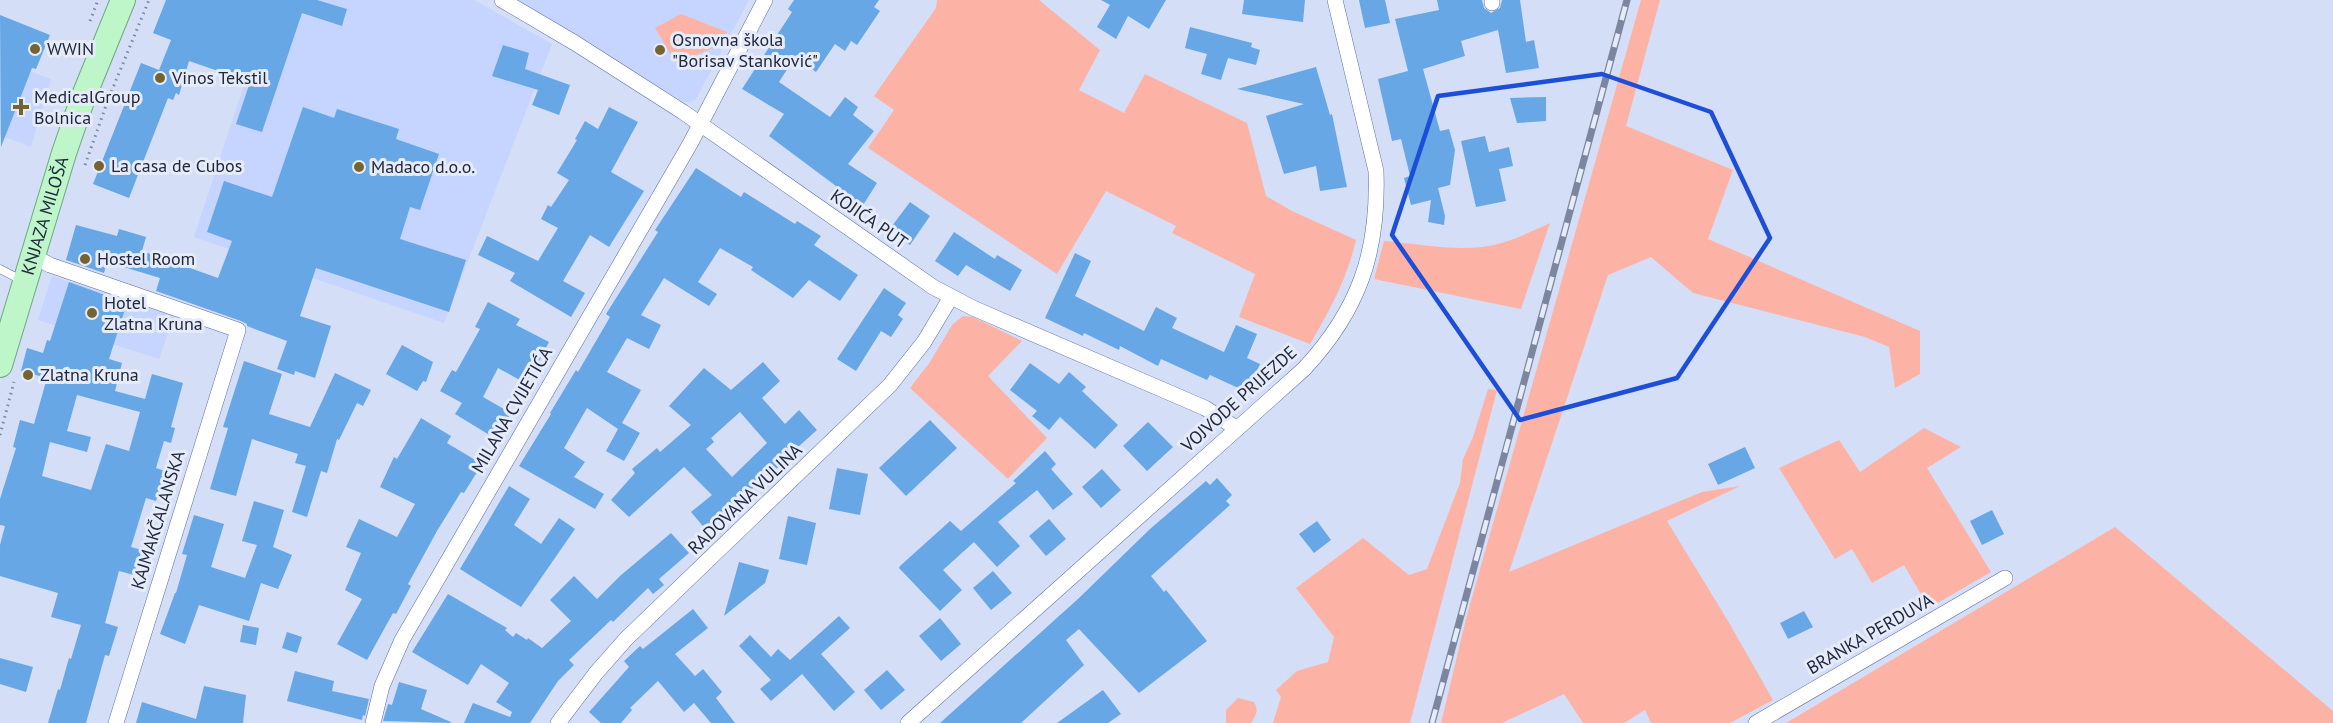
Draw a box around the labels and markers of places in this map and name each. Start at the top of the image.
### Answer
place label: Osnovna škola "Borisav Stanković" [672,28,818,72]
place label: WWIN [47,37,94,60]
marker: WWIN [28,42,42,56]
marker: Osnovna škola "Borisav Stanković" [653,43,667,57]
place label: Vinos Tekstil [171,66,268,89]
marker: Vinos Tekstil [153,71,167,85]
place label: MedicalGroup Bolnica [34,85,140,129]
marker: MedicalGroup Bolnica [12,98,30,116]
place label: La casa de Cubos [111,154,242,177]
place label: Madaco d.o.o. [371,155,475,178]
marker: La casa de Cubos [92,159,106,173]
marker: Madaco d.o.o. [352,160,366,174]
place label: Hostel Room [97,247,195,270]
marker: Hostel Room [78,252,92,266]
place label: Hotel Zlatna Kruna [104,291,203,335]
marker: Hotel Zlatna Kruna [85,306,99,320]
place label: Zlatna Kruna [40,363,139,386]
marker: Zlatna Kruna [21,368,35,382]

